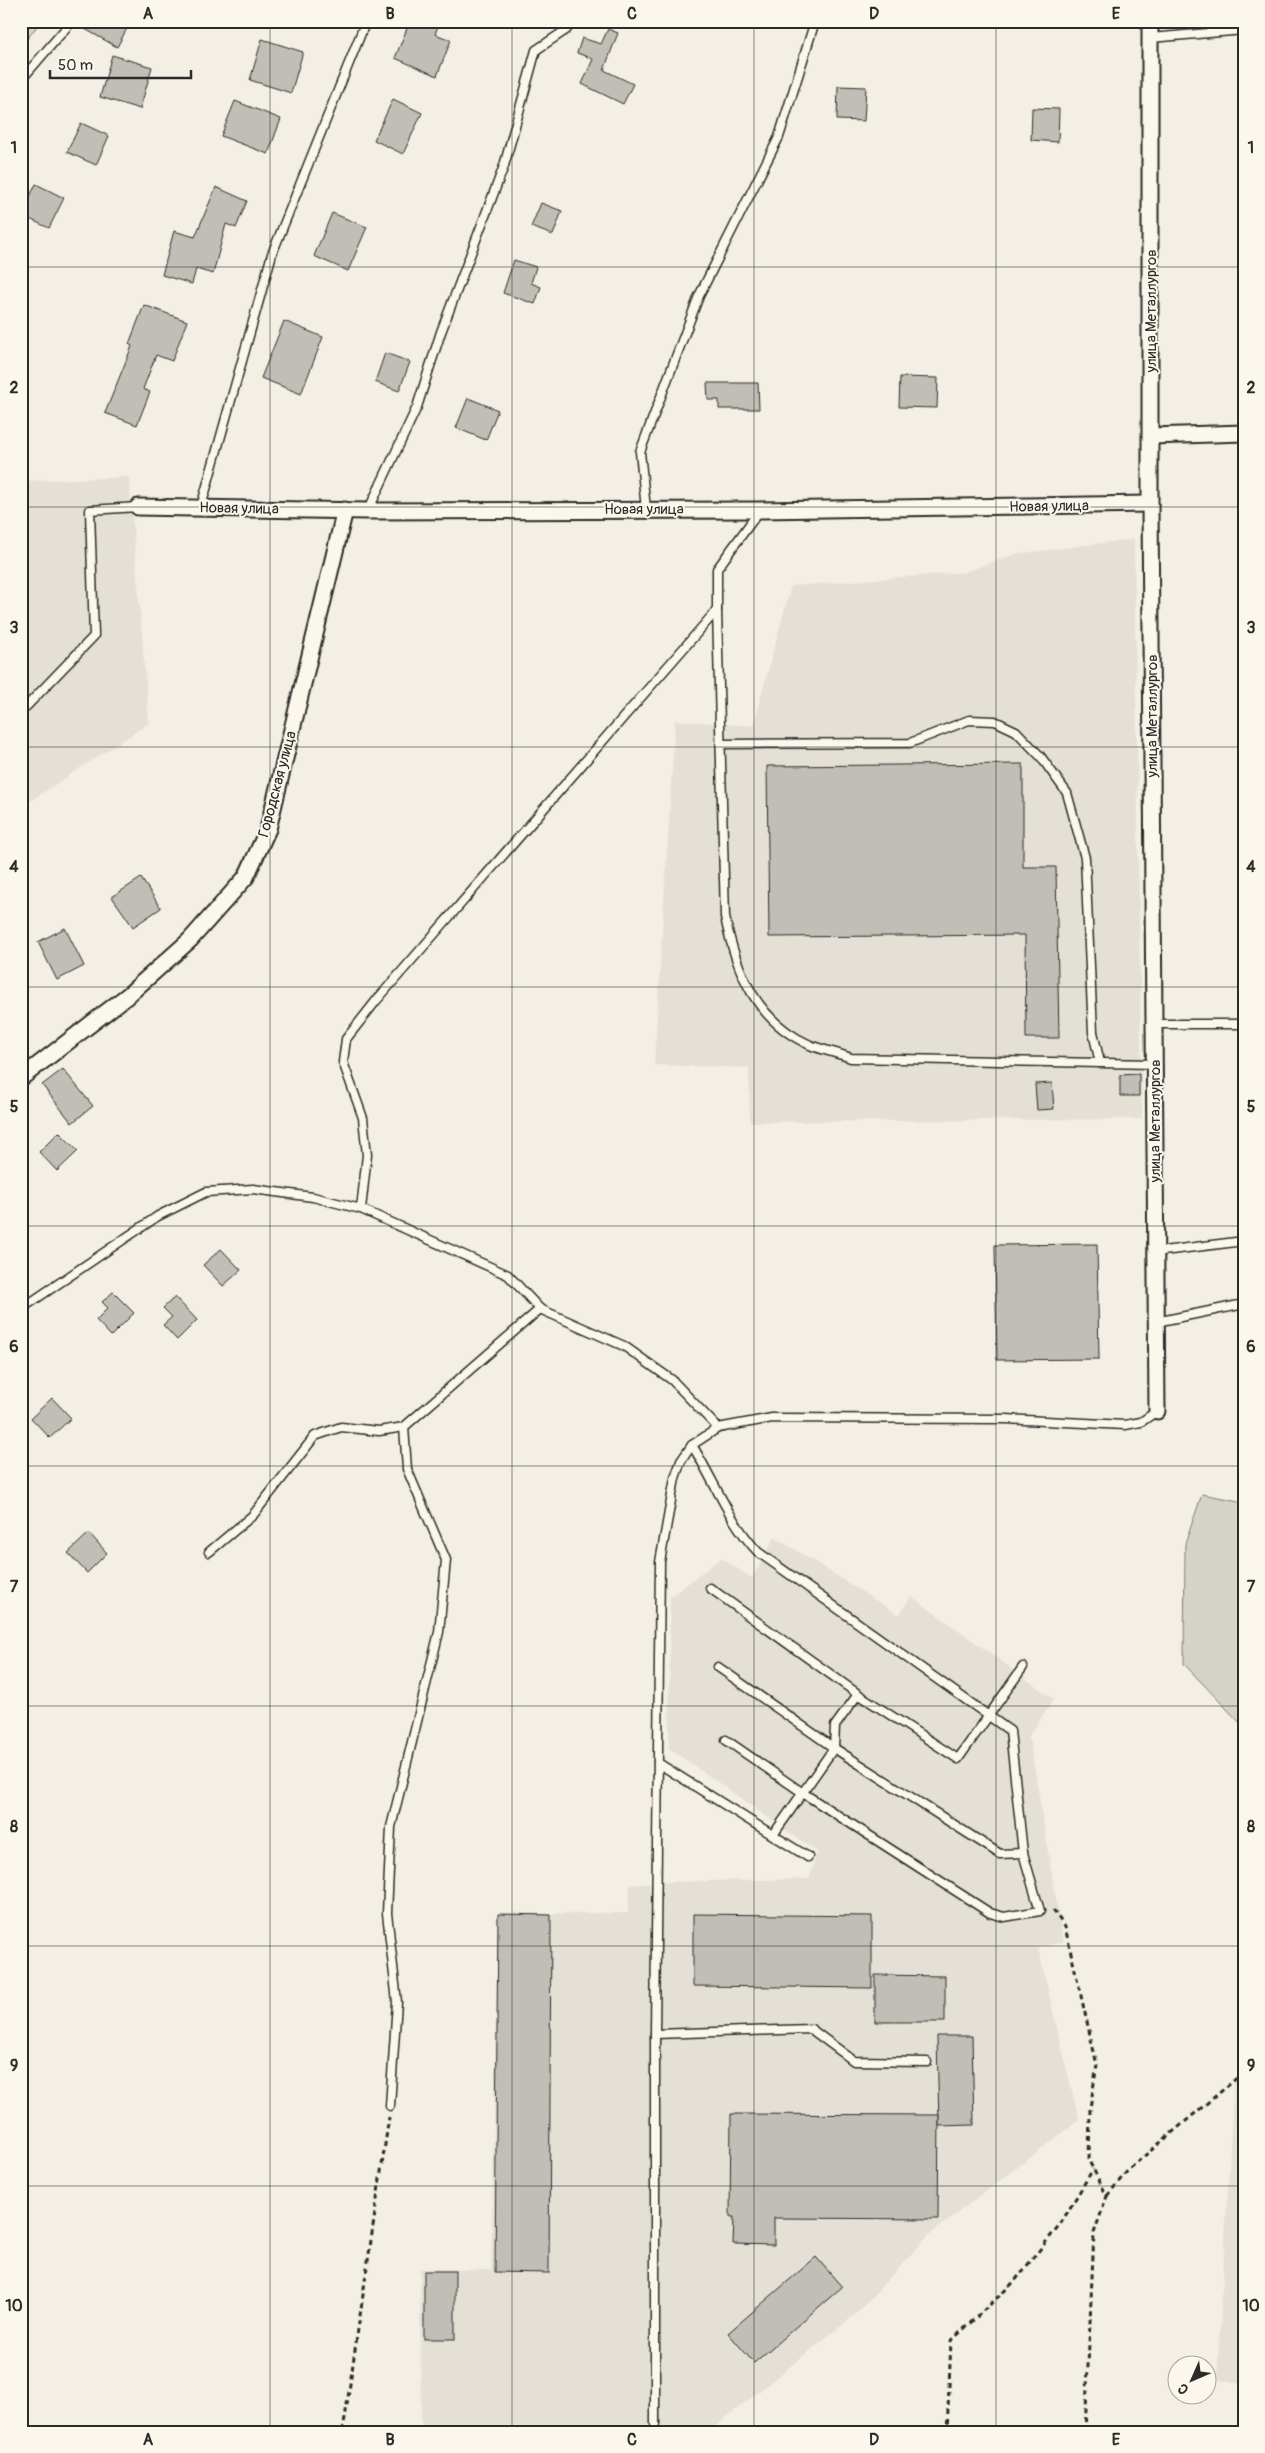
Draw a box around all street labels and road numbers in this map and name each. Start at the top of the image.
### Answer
street label: улица Металлургов [1142,249,1161,374]
street label: Новая улица [1009,496,1089,517]
street label: Новая улица [199,498,279,519]
street label: Новая улица [604,500,684,519]
street label: улица Металлургов [1143,654,1162,779]
street label: Городская улица [254,729,301,839]
street label: улица Металлургов [1146,1059,1165,1184]

